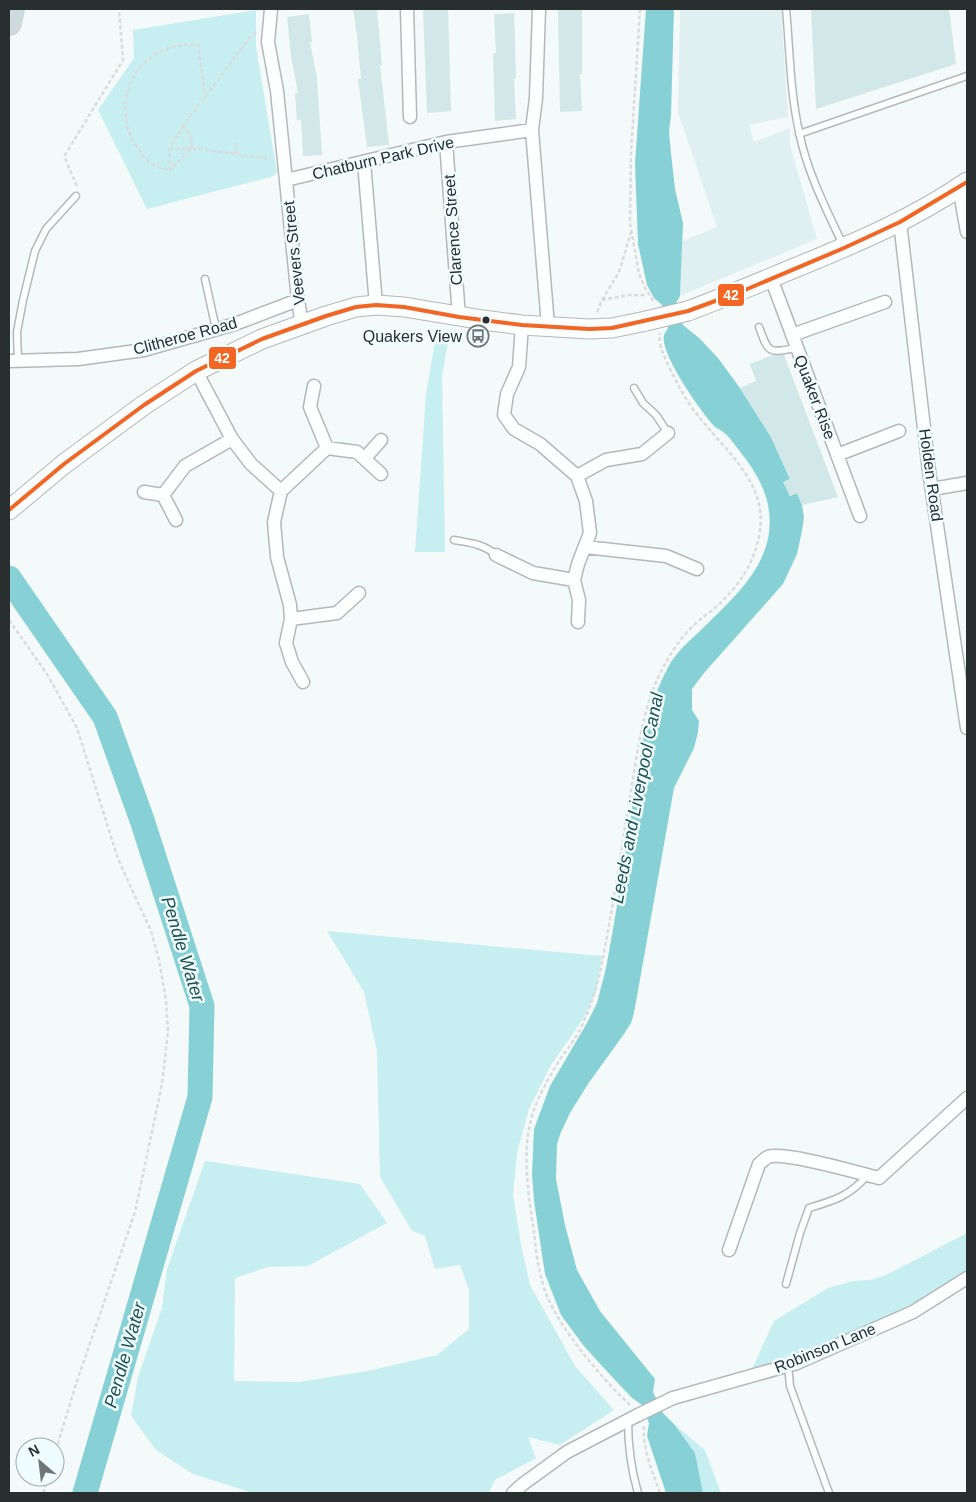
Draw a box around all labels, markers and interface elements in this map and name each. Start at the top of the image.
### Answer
street label: Chatburn Park Drive [310,133,456,183]
street label: Clarence Street [441,173,465,286]
street label: Veevers Street [280,199,308,306]
line badge: 42 [717,283,745,307]
text: 42 [723,287,739,303]
street label: Clitheroe Road [131,314,239,358]
unlabelled marker [481,315,491,325]
bus stop icon: Quakers View [466,324,490,348]
place label: Quakers View [363,328,462,345]
line badge: 42 [208,346,237,370]
text: 42 [214,350,230,366]
street label: Quaker Rise [791,352,839,442]
street label: Holden Road [916,428,946,522]
water label: Leeds and Liverpool Canal [607,690,667,905]
water label: Pendle Water [158,894,209,1005]
water label: Pendle Water [100,1299,150,1410]
street label: Robinson Lane [772,1320,878,1376]
north arrow [15,1437,65,1487]
text: N [26,1441,42,1460]

